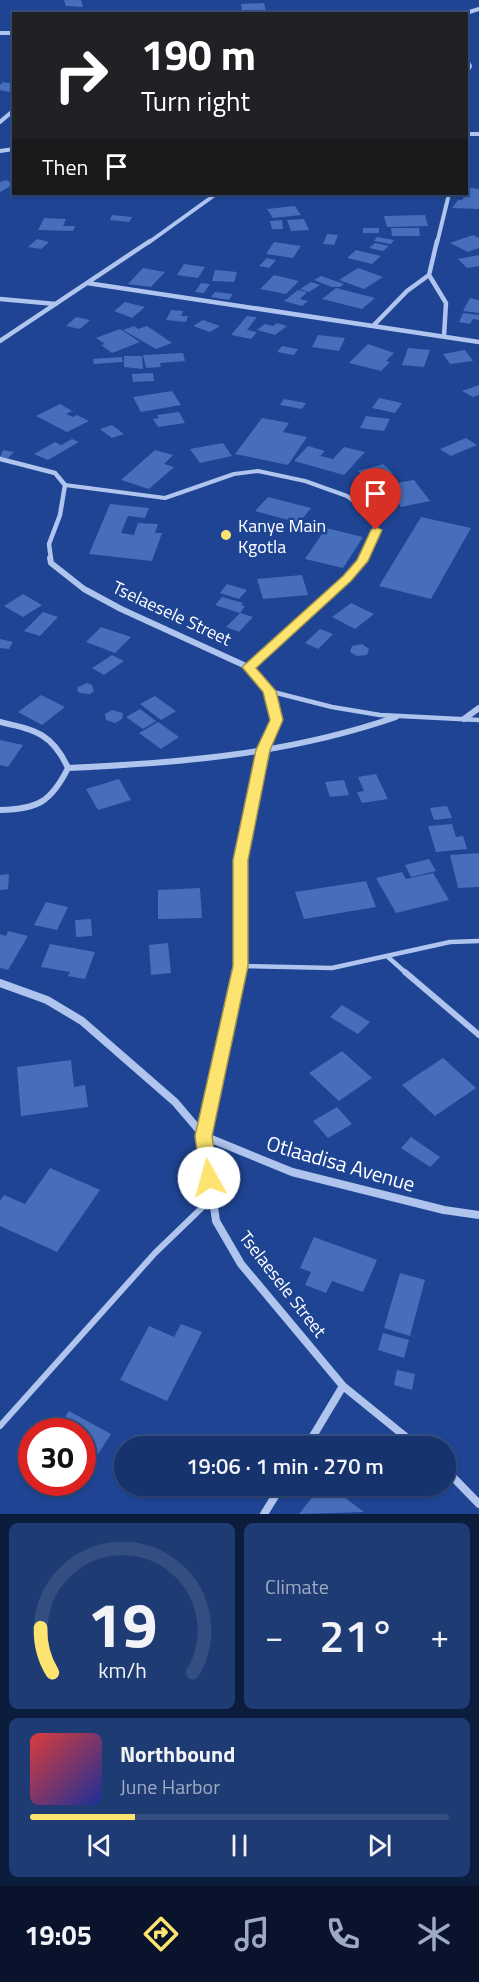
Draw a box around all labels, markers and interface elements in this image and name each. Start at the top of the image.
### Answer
text: 190 m [141,22,256,86]
icon: right [42,36,120,114]
text: Turn right [141,80,250,121]
text: Then [42,150,88,184]
icon: arrive [100,150,133,183]
pin [350,468,401,530]
icon: arrive [359,477,392,510]
place label: Kanye Main Kgotla [238,512,326,560]
marker: Kanye Main Kgotla [219,528,233,542]
street label: Tselaesele Street [108,574,237,653]
street label: Otlaadisa Avenue [263,1126,419,1200]
position arrow [177,1146,241,1210]
street label: Tselaesele Street [233,1225,334,1344]
speed limit sign: 30 [18,1418,96,1496]
text: 19:06 · 1 min · 270 m [186,1449,384,1483]
text: Climate [265,1571,329,1602]
text: 19 [87,1576,157,1671]
text: 21° [319,1601,395,1669]
text: − [265,1611,283,1661]
text: + [431,1611,449,1661]
text: km/h [98,1654,146,1686]
text: Northbound [120,1737,235,1771]
text: June Harbor [120,1771,220,1802]
icon: previous [83,1829,116,1862]
icon: pause [223,1829,256,1862]
icon: next [363,1829,396,1862]
icon: directions [140,1913,182,1955]
icon: music [231,1913,273,1955]
icon: phone [322,1913,364,1955]
icon: climate [413,1913,455,1955]
text: 19:05 [24,1914,92,1955]

